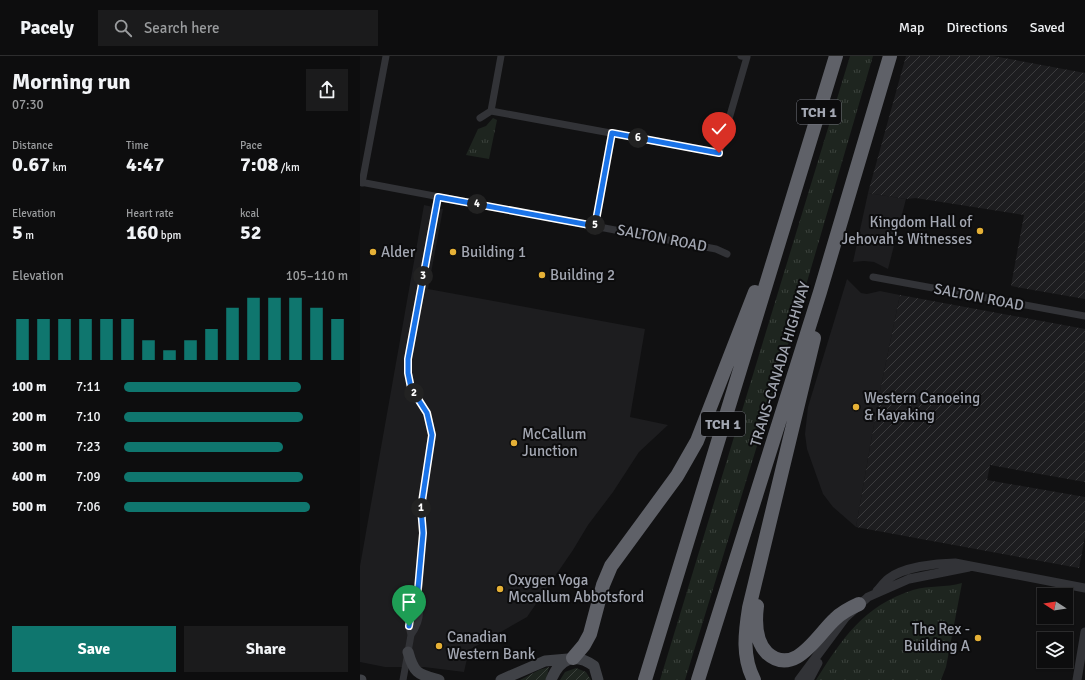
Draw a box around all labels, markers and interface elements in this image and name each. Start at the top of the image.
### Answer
search box [98,10,378,46]
text: Pacely [20,16,74,40]
icon: search [112,17,134,39]
text: Search here [144,19,220,37]
text: Map [899,19,925,36]
text: Directions [947,19,1008,36]
text: Saved [1030,19,1065,36]
text: Morning run [12,68,131,95]
button: share [306,69,348,111]
text: 07:30 [12,97,44,113]
road number: TCH 1 [797,100,841,124]
pin [702,112,736,153]
icon: check [708,118,730,140]
pin: 6 [628,128,648,148]
text: 6 [635,131,641,144]
text: Distance [12,139,53,152]
text: Time [126,139,149,152]
text: Pace [240,139,262,152]
text: 0.67 [12,152,50,177]
text: 4:47 [126,152,164,177]
text: 7:08 [240,152,278,177]
text: km [50,161,67,174]
text: /km [278,161,300,174]
pin: 4 [467,194,487,214]
text: 4 [474,197,480,210]
text: Elevation [12,207,56,220]
text: Heart rate [126,207,174,220]
text: kcal [240,207,259,220]
place label: Kingdom Hall of Jehovah's Witnesses [842,213,973,248]
pin: 5 [585,215,605,235]
text: 5 [592,218,598,231]
text: 5 [12,220,23,245]
text: 160 [126,220,158,245]
text: 52 [240,220,262,245]
street label: SALTON ROAD [615,220,709,256]
marker: Kingdom Hall of Jehovah's Witnesses [975,226,985,236]
text: m [23,229,34,242]
text: bpm [158,229,181,242]
place label: Alder [381,243,416,261]
place label: Building 1 [461,243,526,261]
marker: Alder [368,247,378,257]
marker: Building 1 [448,247,458,257]
pin: 3 [413,266,433,286]
place label: Building 2 [550,266,615,284]
text: Elevation [12,268,64,284]
text: 105–110 m [286,268,348,284]
text: 3 [420,269,426,282]
marker: Building 2 [537,270,547,280]
street label: TRANS-CANADA HIGHWAY [746,279,814,449]
street label: SALTON ROAD [932,279,1026,315]
text: 100 m [12,379,46,395]
text: 7:11 [76,379,101,395]
pin: 2 [404,383,424,403]
text: 2 [411,386,417,399]
place label: Western Canoeing & Kayaking [864,389,980,424]
marker: Western Canoeing & Kayaking [851,402,861,412]
text: 200 m [12,409,46,425]
text: 7:10 [76,409,101,425]
road number: TCH 1 [701,412,745,436]
place label: McCallum Junction [522,425,586,460]
marker: McCallum Junction [509,438,519,448]
text: 300 m [12,439,46,455]
text: 7:23 [76,439,101,455]
text: 400 m [12,469,46,485]
text: 7:09 [76,469,101,485]
pin: 1 [411,498,431,518]
text: 500 m [12,499,46,515]
text: 7:06 [76,499,101,515]
text: 1 [418,501,424,514]
place label: Oxygen Yoga Mccallum Abbotsford [508,571,644,606]
marker: Oxygen Yoga Mccallum Abbotsford [495,584,505,594]
pin [392,585,426,626]
north arrow [1037,588,1073,624]
map controls [1037,588,1073,668]
icon: arrive [398,591,420,613]
place label: The Rex - Building A [904,620,970,655]
button: Save [12,626,176,672]
button: Share [184,626,348,672]
place label: Canadian Western Bank [447,628,536,663]
button: layers [1037,632,1073,668]
marker: The Rex - Building A [973,633,983,643]
marker: Canadian Western Bank [434,641,444,651]

